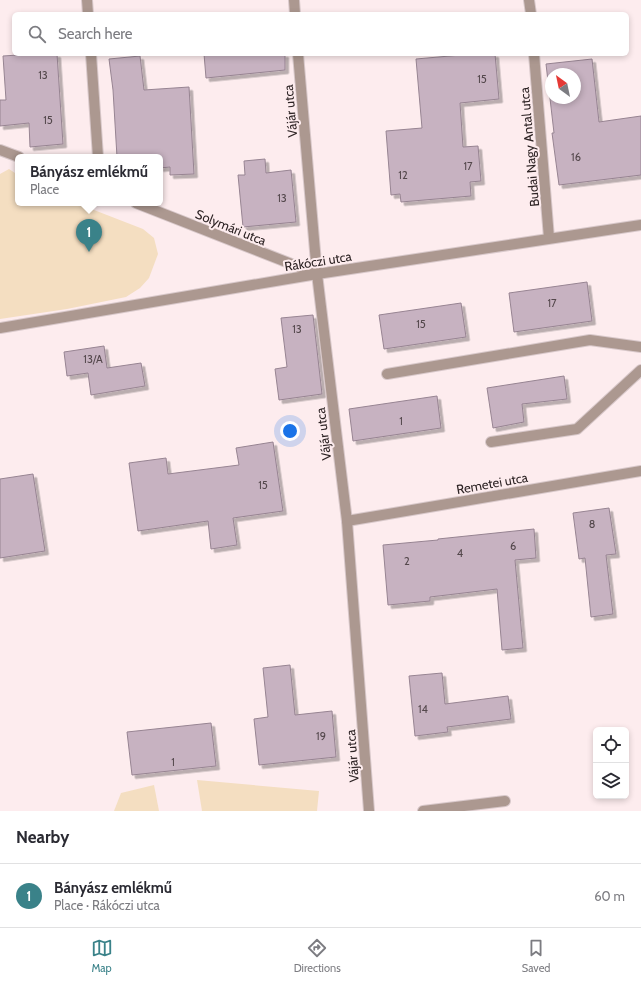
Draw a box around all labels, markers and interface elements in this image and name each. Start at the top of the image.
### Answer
search box [12,12,629,56]
icon: search [26,23,48,45]
text: Search here [58,25,133,43]
house number: 13 [38,68,48,82]
north arrow [545,68,581,104]
house number: 15 [477,72,487,86]
street label: Vájár utca [280,83,301,138]
street label: Budai Nagy Antal utca [516,86,542,207]
house number: 15 [43,113,53,127]
house number: 16 [571,150,581,164]
popup [15,154,163,206]
house number: 17 [463,159,473,173]
text: Bányász emlékmű [30,163,148,181]
house number: 12 [398,168,408,182]
text: Place [30,181,59,197]
house number: 13 [277,191,287,205]
street label: Solymári utca [193,206,269,249]
pin: 1 [76,219,102,252]
street label: Rákóczi utca [283,248,353,274]
house number: 17 [547,296,557,310]
house number: 15 [416,317,426,331]
house number: 13 [292,322,302,336]
house number: 13/A [83,352,103,366]
street label: Vájár utca [312,406,335,461]
house number: 1 [399,414,403,428]
your location [280,421,300,441]
street label: Remetei utca [455,469,530,497]
house number: 15 [258,478,268,492]
house number: 8 [589,517,595,531]
house number: 6 [510,539,516,553]
house number: 4 [457,546,464,560]
house number: 2 [404,554,410,568]
house number: 14 [418,702,429,716]
map controls [593,727,629,799]
button: locate [593,727,629,763]
street label: Vájár utca [342,728,363,783]
house number: 19 [316,729,326,743]
house number: 1 [171,755,175,769]
button: layers [593,763,629,799]
text: Nearby [16,827,69,847]
text: Bányász emlékmű [54,879,172,897]
text: 1 [27,888,31,904]
text: 60 m [594,888,625,904]
text: Place · Rákóczi utca [54,897,160,913]
tab: Map [91,937,113,975]
tab: Directions [294,937,341,975]
tab: Saved [522,937,550,975]

